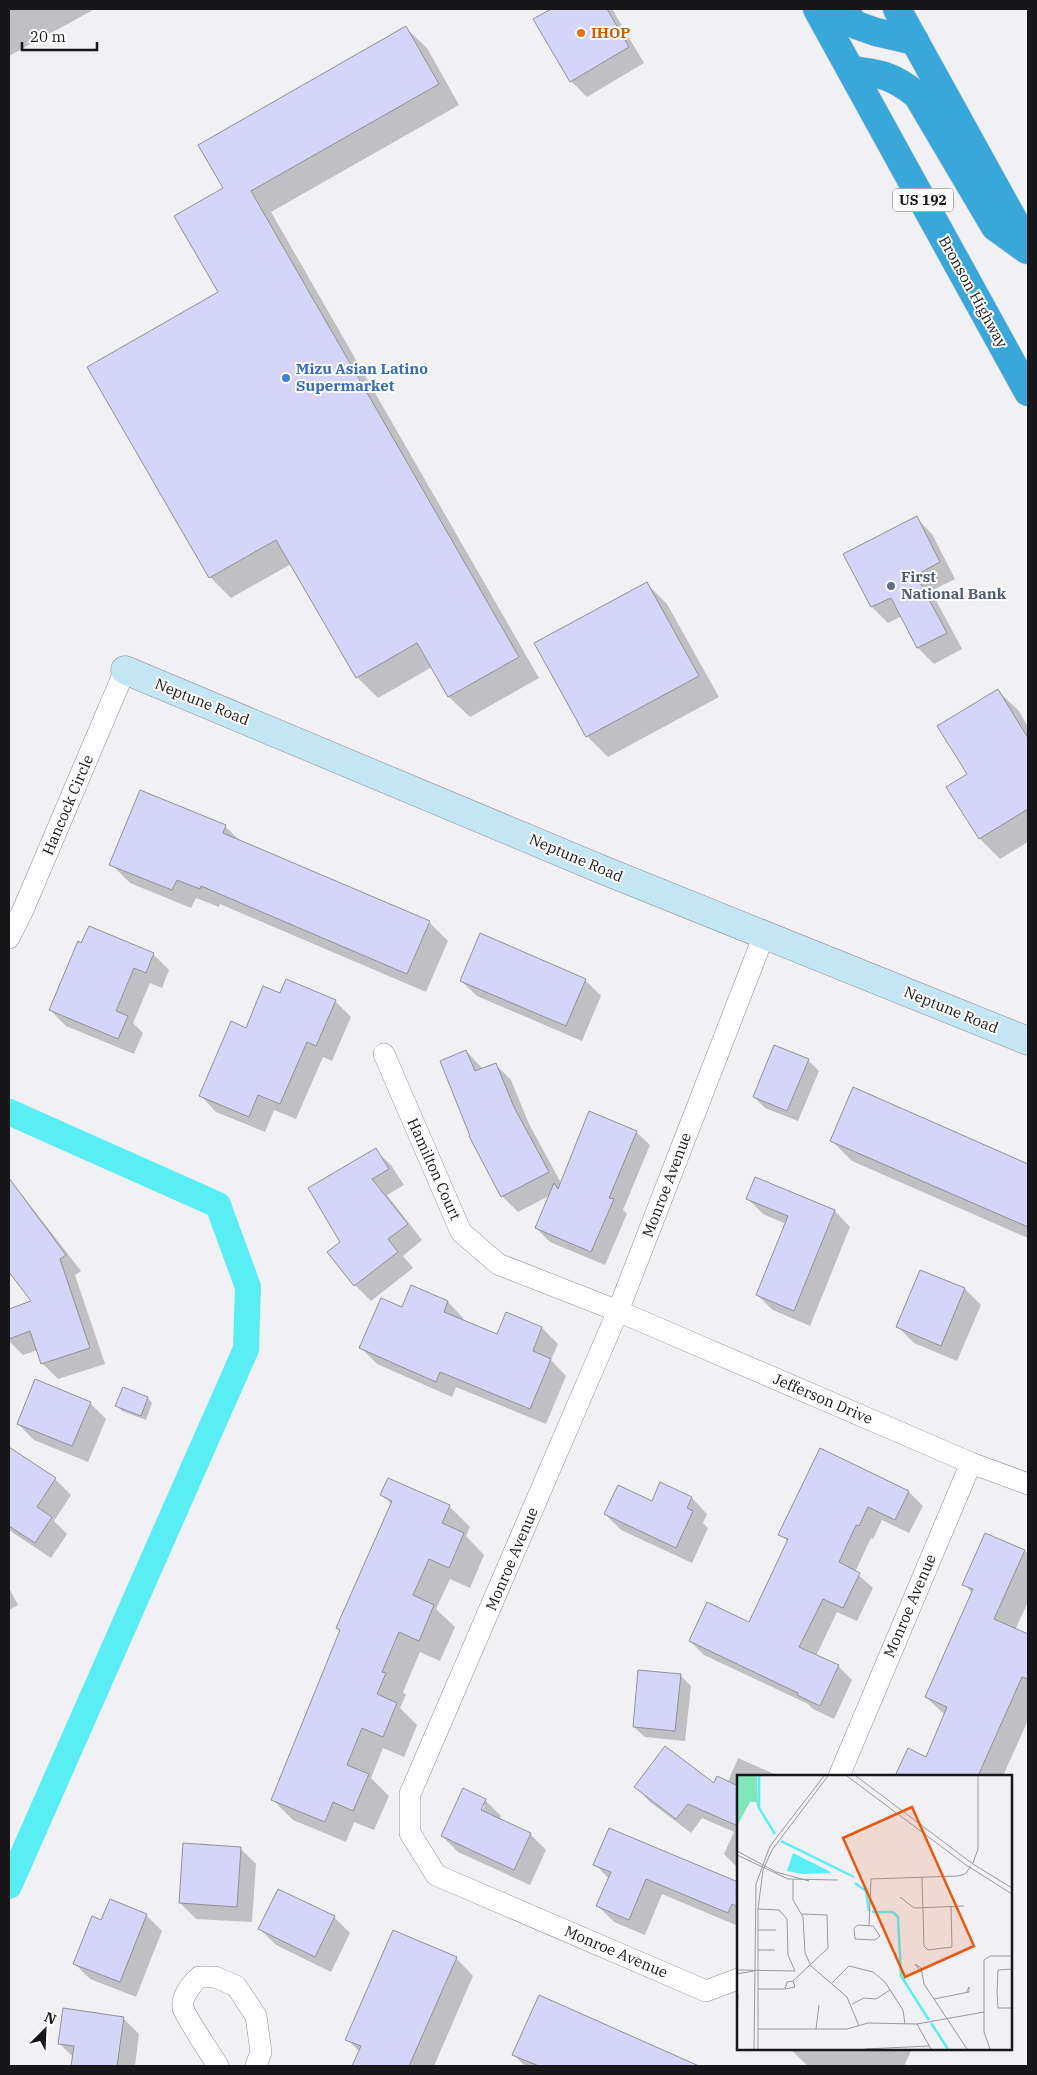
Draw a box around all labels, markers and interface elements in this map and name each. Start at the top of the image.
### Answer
scale bar [22,20,98,52]
place label: IHOP [591,23,631,42]
text: 20 m [30,27,66,46]
marker: IHOP [575,27,587,39]
road number: US 192 [893,188,953,212]
street label: Bronson Highway [935,232,1012,351]
place label: Mizu Asian Latino Supermarket [296,359,428,395]
marker: Mizu Asian Latino Supermarket [280,372,292,384]
place label: First National Bank [901,567,1007,603]
marker: First National Bank [885,580,897,592]
street label: Neptune Road [152,674,252,729]
street label: Hancock Circle [38,752,97,858]
street label: Neptune Road [526,829,626,886]
street label: Neptune Road [901,982,1001,1037]
street label: Hamilton Court [403,1115,465,1223]
street label: Monroe Avenue [638,1130,695,1240]
street label: Jefferson Drive [771,1369,876,1428]
street label: Monroe Avenue [481,1504,542,1613]
street label: Monroe Avenue [879,1551,940,1660]
inset map [737,1775,1012,2050]
street label: Monroe Avenue [562,1921,671,1982]
north arrow [20,2005,70,2055]
text: N [42,2008,59,2029]

